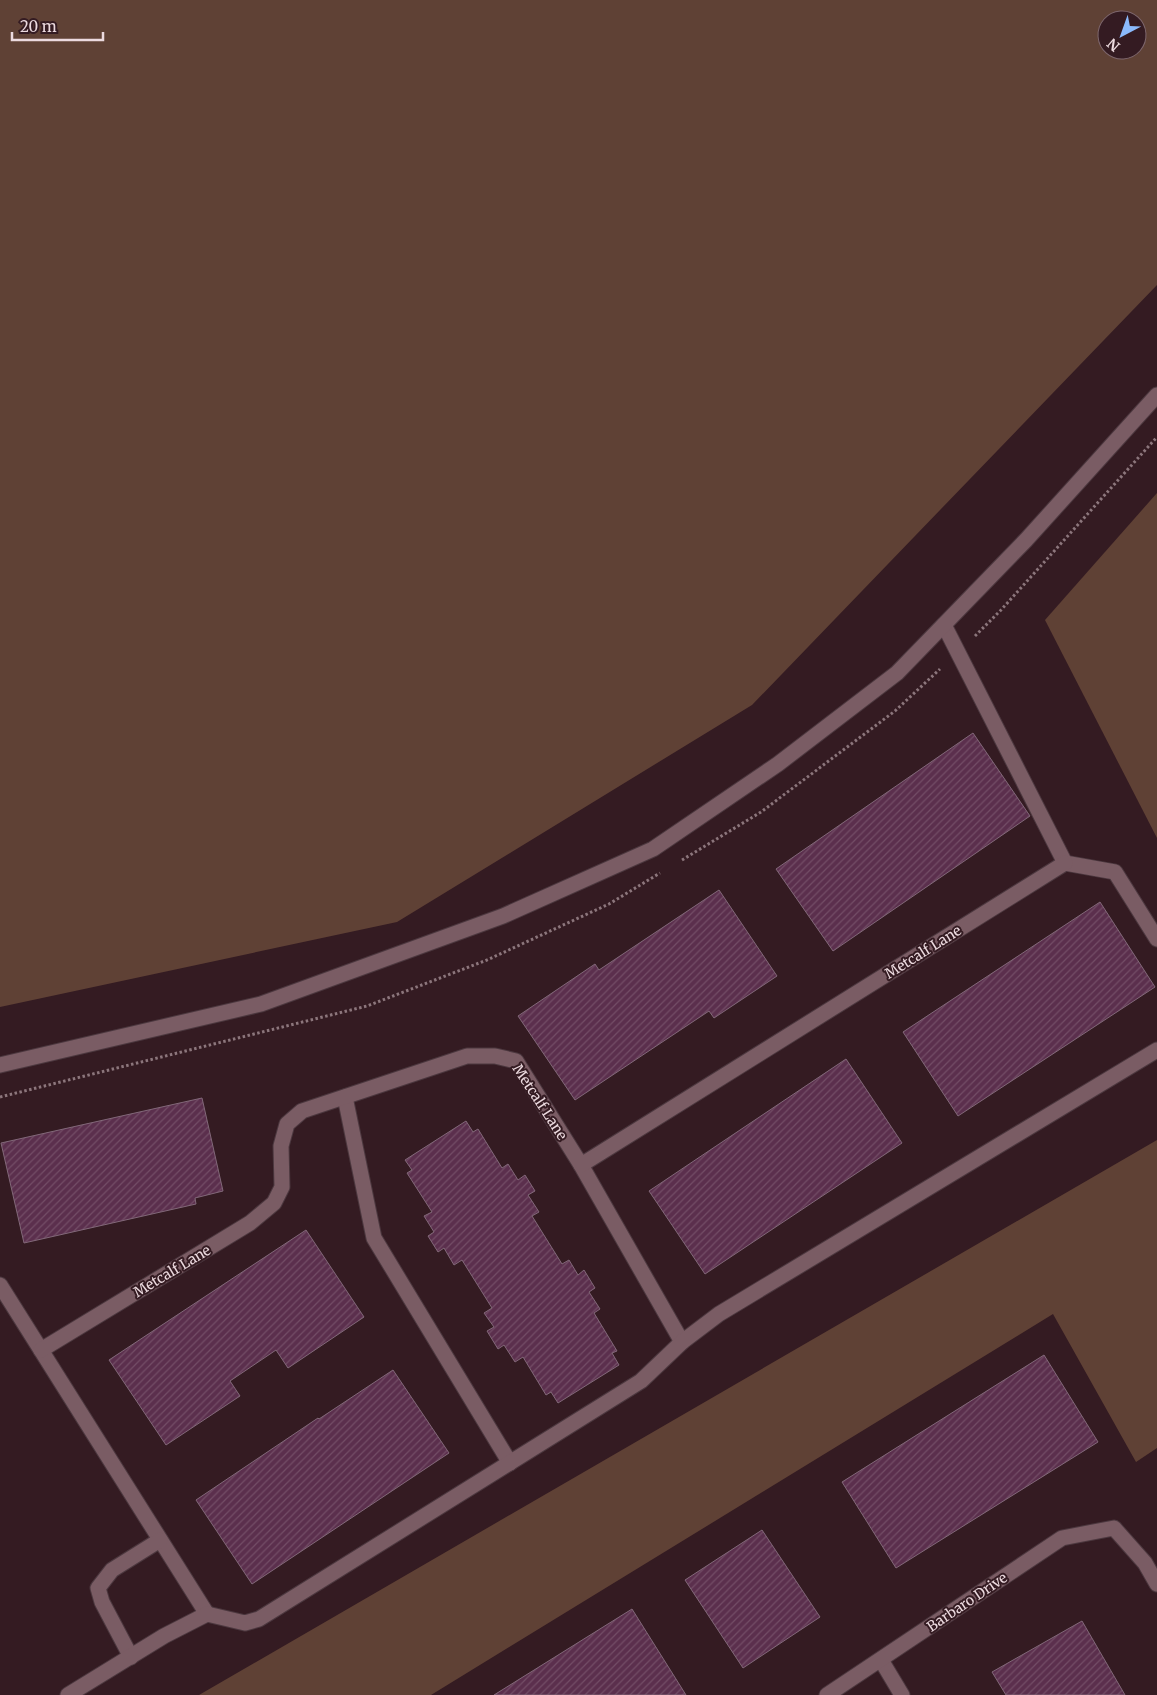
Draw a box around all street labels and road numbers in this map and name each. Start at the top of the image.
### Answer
street label: Metcalf Lane [881,921,965,983]
street label: Metcalf Lane [509,1061,571,1143]
street label: Metcalf Lane [130,1241,214,1301]
street label: Barbaro Drive [923,1569,1011,1635]

